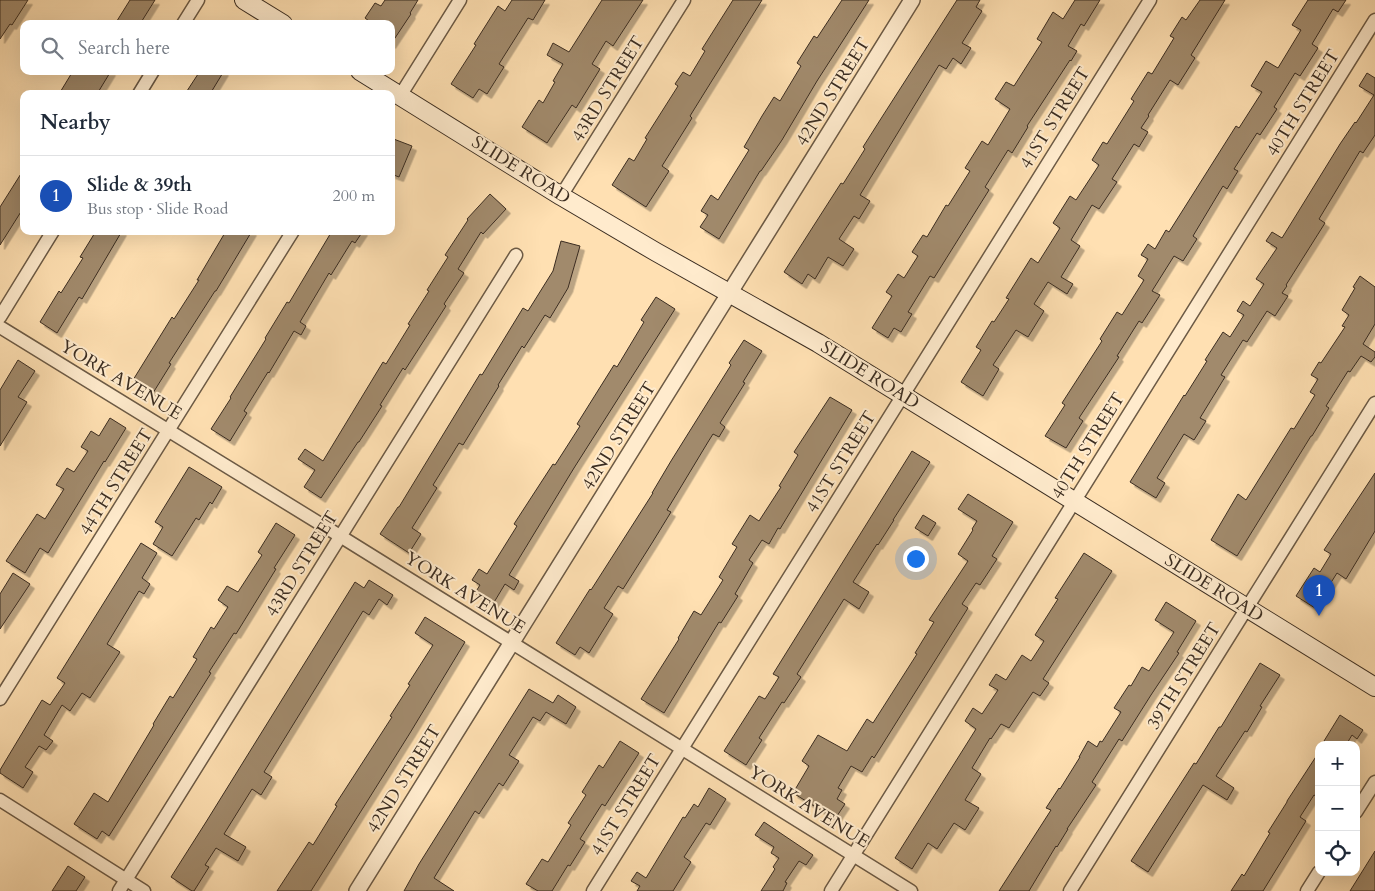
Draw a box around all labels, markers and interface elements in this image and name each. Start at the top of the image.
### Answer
search box [20,20,395,75]
street label: 43RD STREET [565,31,651,147]
street label: 42ND STREET [790,33,876,151]
icon: search [38,34,66,62]
text: Search here [78,35,170,61]
street label: 40TH STREET [1260,45,1346,161]
street label: 41ST STREET [1014,62,1096,174]
text: Nearby [40,108,111,137]
street label: SLIDE ROAD [467,130,575,210]
text: Slide & 39th [87,172,192,198]
text: 1 [52,185,60,207]
text: 200 m [333,185,375,207]
text: Bus stop · Slide Road [87,198,228,220]
street label: YORK AVENUE [55,334,187,426]
street label: SLIDE ROAD [816,335,924,415]
street label: 42ND STREET [576,377,662,495]
street label: 40TH STREET [1045,388,1131,504]
street label: 41ST STREET [800,406,882,518]
street label: 44TH STREET [73,424,159,540]
street label: 43RD STREET [259,506,345,622]
street label: YORK AVENUE [400,546,530,640]
your location [903,546,929,572]
street label: SLIDE ROAD [1160,548,1268,628]
pin: 1 [1303,575,1335,616]
street label: 39TH STREET [1141,618,1227,734]
street label: 42ND STREET [361,720,447,838]
map controls [1315,741,1360,876]
button: + [1315,741,1360,786]
street label: 41ST STREET [585,749,667,861]
street label: YORK AVENUE [744,760,874,854]
button: − [1315,786,1360,831]
button: locate [1315,831,1360,876]

